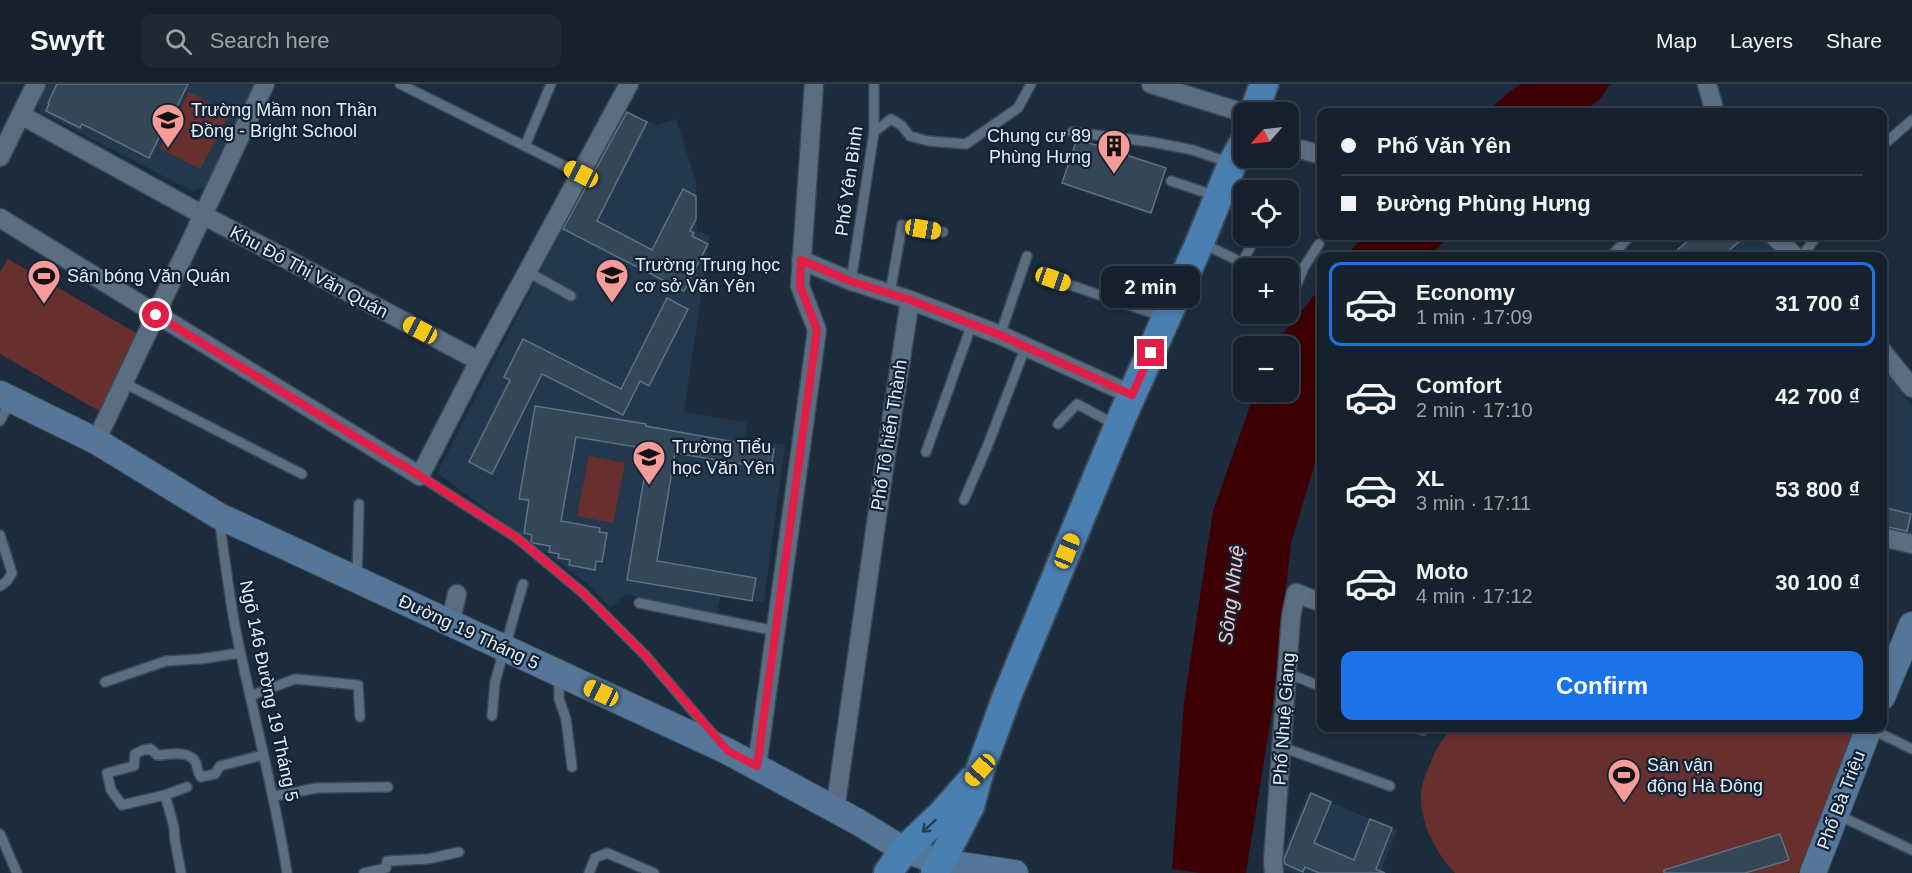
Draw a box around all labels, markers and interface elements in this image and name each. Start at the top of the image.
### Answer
search box [141,14,561,68]
text: Swyft [30,25,105,56]
icon: search [162,25,195,58]
text: Search here [210,28,330,53]
text: Map [1656,29,1697,52]
text: Layers [1730,29,1793,52]
text: Share [1826,29,1882,52]
place label: Trường Mầm non Thần Đồng - Bright School [191,100,377,141]
school or university icon: Trường Mầm non Thần Đồng - Bright School [150,102,186,149]
north arrow [1233,102,1299,168]
map controls [1233,102,1299,402]
street label: Phố Yên Bình [831,125,867,237]
place label: Chung cư 89 Phùng Hưng [987,126,1091,167]
building icon: Chung cư 89 Phùng Hưng [1096,128,1132,175]
text: Phố Văn Yên [1377,133,1511,158]
car [561,158,601,190]
button: locate [1233,180,1299,246]
text: Đường Phùng Hưng [1377,191,1591,216]
car [904,217,942,241]
street label: Khu Đô Thị Văn Quán [227,222,391,322]
place label: Trường Trung học cơ sở Văn Yên [635,255,780,296]
school or university icon: Trường Trung học cơ sở Văn Yên [594,257,630,304]
sports icon: Sân bóng Văn Quán [26,258,62,305]
button: + [1233,258,1299,324]
car [1033,265,1073,293]
place label: Sân bóng Văn Quán [67,266,230,286]
callout: 2 min [1102,266,1200,308]
text: 2 min [1124,276,1177,298]
icon: car [1344,277,1398,331]
text: Economy [1416,280,1515,305]
text: 31 700 ₫ [1775,291,1860,316]
route start [142,301,169,328]
text: 1 min · 17:09 [1416,306,1533,328]
car [400,314,440,346]
button: − [1233,336,1299,402]
route end [1137,339,1164,366]
street label: Phố Tô hiến Thành [867,358,911,512]
icon: car [1344,370,1398,424]
text: Comfort [1416,373,1502,398]
text: 42 700 ₫ [1775,384,1860,409]
text: 2 min · 17:10 [1416,399,1533,421]
place label: Trường Tiểu học Văn Yên [672,437,775,478]
school or university icon: Trường Tiểu học Văn Yên [631,439,667,486]
icon: car [1344,463,1398,517]
text: XL [1416,466,1444,491]
text: 53 800 ₫ [1775,477,1860,502]
text: 3 min · 17:11 [1416,492,1531,514]
car [1052,531,1082,571]
water label: Sông Nhuệ [1214,544,1248,646]
icon: car [1344,556,1398,610]
text: Moto [1416,559,1469,584]
text: 30 100 ₫ [1775,570,1860,595]
street label: Ngõ 146 Đường 19 Tháng 5 [236,579,302,803]
text: 4 min · 17:12 [1416,585,1533,607]
street label: Đường 19 Tháng 5 [396,591,542,673]
button: Confirm [1341,651,1863,720]
street label: Phố Nhuệ Giang [1269,652,1299,786]
car [581,677,621,709]
street label: Phố Bà Triệu [1813,748,1869,852]
car [961,751,999,789]
place label: Sân vận động Hà Đông [1647,755,1763,796]
sports icon: Sân vận động Hà Đông [1606,757,1642,804]
one-way arrow [922,819,937,833]

